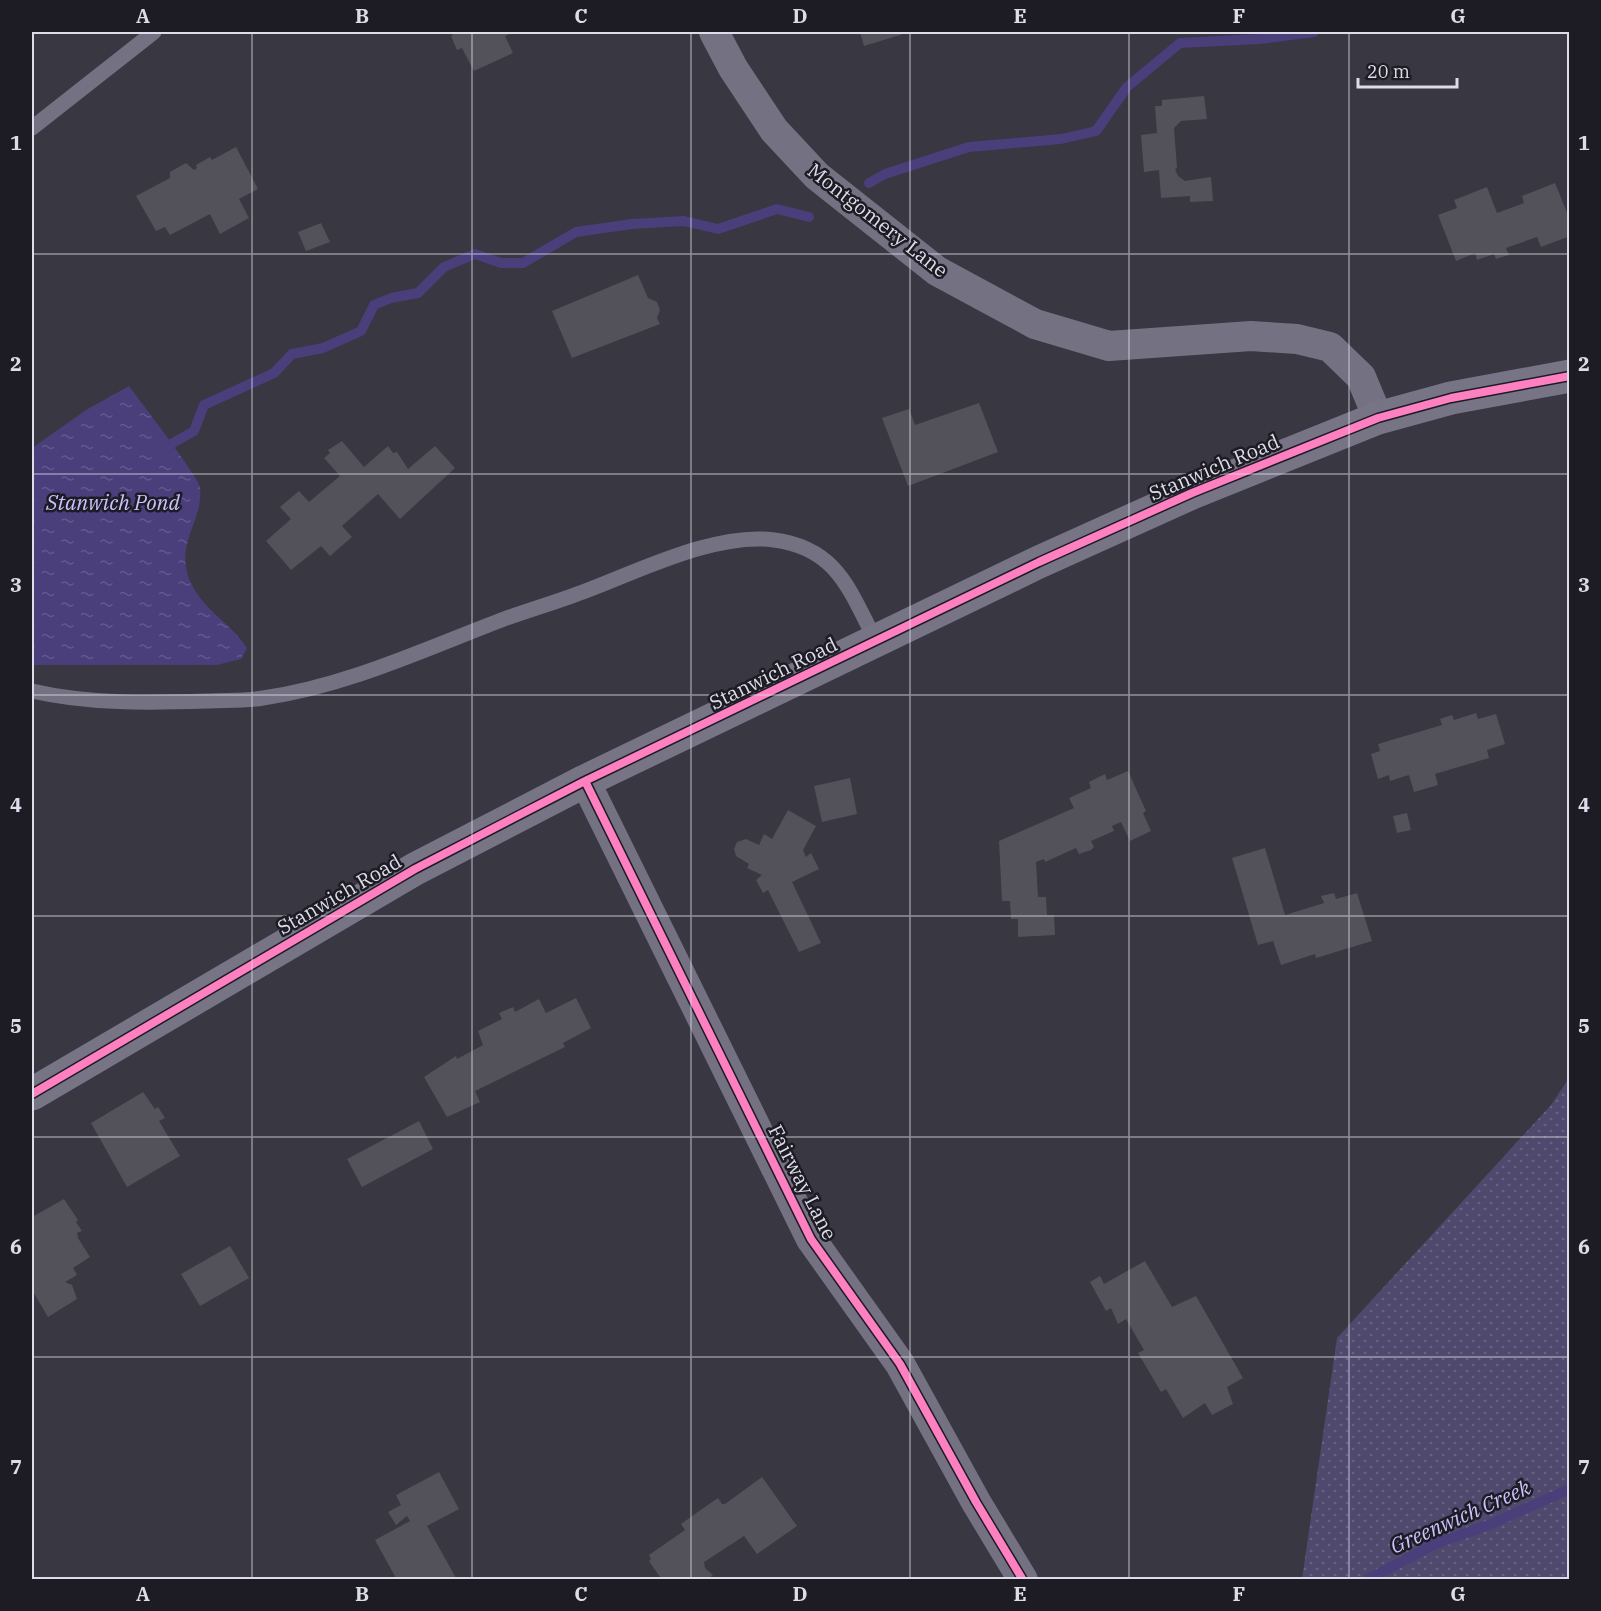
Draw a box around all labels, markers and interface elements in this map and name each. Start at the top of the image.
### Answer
text: A [136,2,150,29]
text: B [355,2,369,29]
text: C [574,2,588,29]
text: D [792,2,808,29]
text: E [1013,2,1027,29]
text: F [1233,2,1245,29]
text: G [1450,2,1466,29]
scale bar [1358,51,1457,89]
text: 20 m [1367,60,1410,83]
text: 1 [10,129,22,156]
text: 1 [1578,129,1590,156]
street label: Montgomery Lane [802,157,954,283]
text: 2 [10,350,22,377]
text: 2 [1578,350,1590,377]
street label: Stanwich Road [1145,427,1283,507]
water label: Stanwich Pond [45,488,181,516]
text: 3 [10,571,22,598]
text: 3 [1578,571,1590,598]
street label: Stanwich Road [704,630,842,716]
text: 4 [10,791,22,818]
text: 4 [1578,791,1590,818]
street label: Stanwich Road [272,847,406,941]
text: 5 [10,1012,22,1039]
text: 5 [1578,1012,1590,1039]
street label: Fairway Lane [762,1120,844,1244]
text: 6 [10,1233,22,1260]
text: 6 [1578,1233,1590,1260]
text: 7 [10,1453,22,1480]
text: 7 [1578,1453,1590,1480]
water label: Greenwich Creek [1385,1472,1535,1559]
text: A [136,1580,150,1607]
text: B [355,1580,369,1607]
text: C [574,1580,588,1607]
text: D [792,1580,808,1607]
text: E [1013,1580,1027,1607]
text: F [1233,1580,1245,1607]
text: G [1450,1580,1466,1607]

